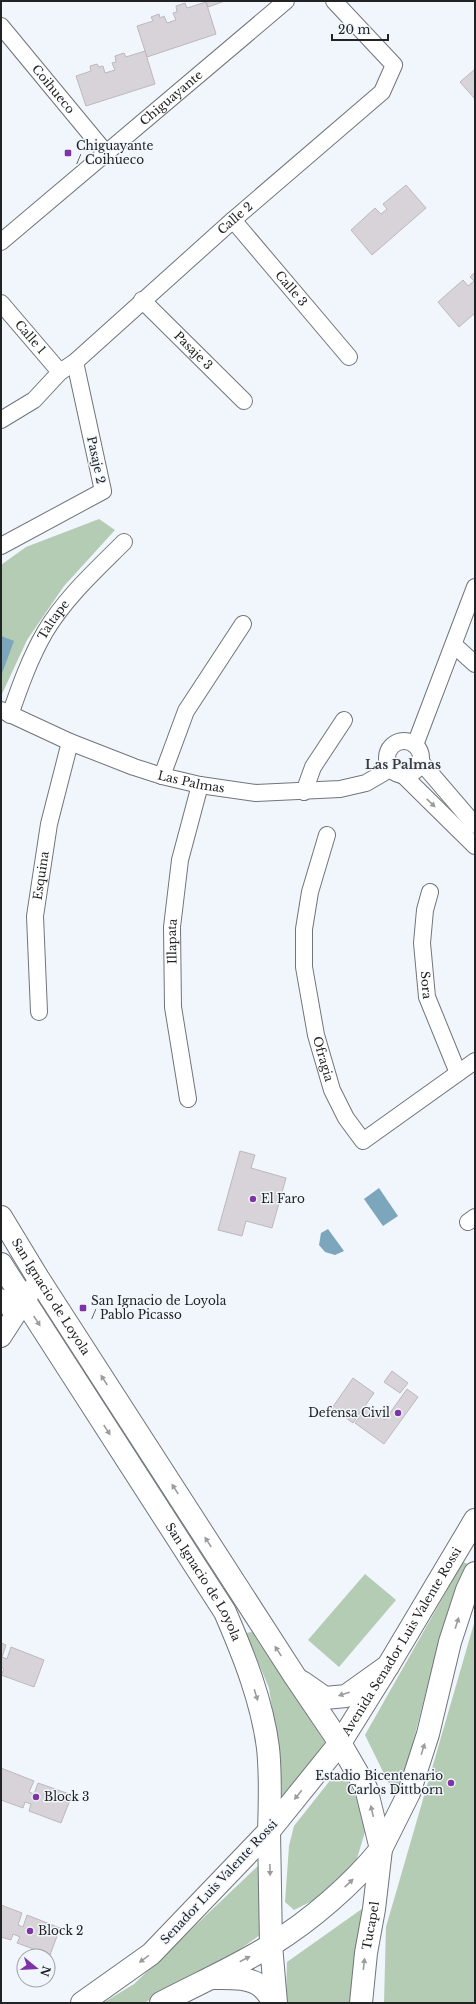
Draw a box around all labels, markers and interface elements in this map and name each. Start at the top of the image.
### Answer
scale bar [332,16,388,42]
text: 20 m [338,22,370,37]
street label: Coihueco [29,61,78,117]
street label: Chiguayante [136,67,206,128]
place label: Chiguayante / Coihueco [76,138,154,167]
marker: Chiguayante / Coihueco [63,148,73,158]
street label: Calle 2 [214,199,256,237]
street label: Calle 3 [272,268,311,309]
street label: Calle 1 [12,317,49,357]
street label: Pasaje 3 [171,328,216,373]
street label: Pasaje 2 [84,435,109,485]
street label: Taltape [34,596,72,642]
district label: Las Palmas [365,756,441,773]
street label: Las Palmas [156,767,226,795]
one-way arrow [426,798,436,808]
street label: Esquina [30,850,52,901]
street label: Illapata [164,917,180,964]
street label: Sora [418,970,435,1000]
street label: Ofragia [310,1034,337,1084]
place label: El Faro [261,1191,305,1206]
marker: El Faro [248,1194,258,1204]
street label: San Ignacio de Loyola [9,1235,94,1358]
place label: San Ignacio de Loyola / Pablo Picasso [91,1293,227,1322]
marker: San Ignacio de Loyola / Pablo Picasso [78,1303,88,1313]
one-way arrow [33,1315,40,1327]
one-way arrow [101,1374,108,1386]
place label: Defensa Civil [308,1405,390,1420]
marker: Defensa Civil [393,1408,403,1418]
one-way arrow [103,1425,111,1435]
one-way arrow [171,1484,179,1495]
street label: San Ignacio de Loyola [162,1520,245,1643]
one-way arrow [205,1536,212,1548]
street label: Avenida Senador Luis Valente Rossi [338,1544,464,1739]
one-way arrow [454,1617,460,1629]
one-way arrow [275,1645,282,1657]
one-way arrow [253,1689,259,1701]
one-way arrow [338,1692,350,1698]
one-way arrow [420,1742,426,1754]
place label: Estadio Bicentenario Carlos Dittborn [315,1768,443,1797]
marker: Estadio Bicentenario Carlos Dittborn [446,1778,456,1788]
place label: Block 3 [44,1789,89,1804]
one-way arrow [294,1789,302,1800]
marker: Block 3 [31,1792,41,1802]
one-way arrow [368,1805,374,1817]
street label: Senador Luis Valente Rossi [157,1816,280,1947]
one-way arrow [267,1864,273,1877]
one-way arrow [344,1878,354,1887]
street label: Tucapel [359,1900,382,1951]
place label: Block 2 [38,1923,83,1938]
marker: Block 2 [25,1926,35,1936]
north arrow [16,1948,56,1988]
one-way arrow [139,1955,150,1963]
one-way arrow [239,1956,251,1963]
one-way arrow [361,1958,367,1970]
text: N [37,1964,54,1979]

